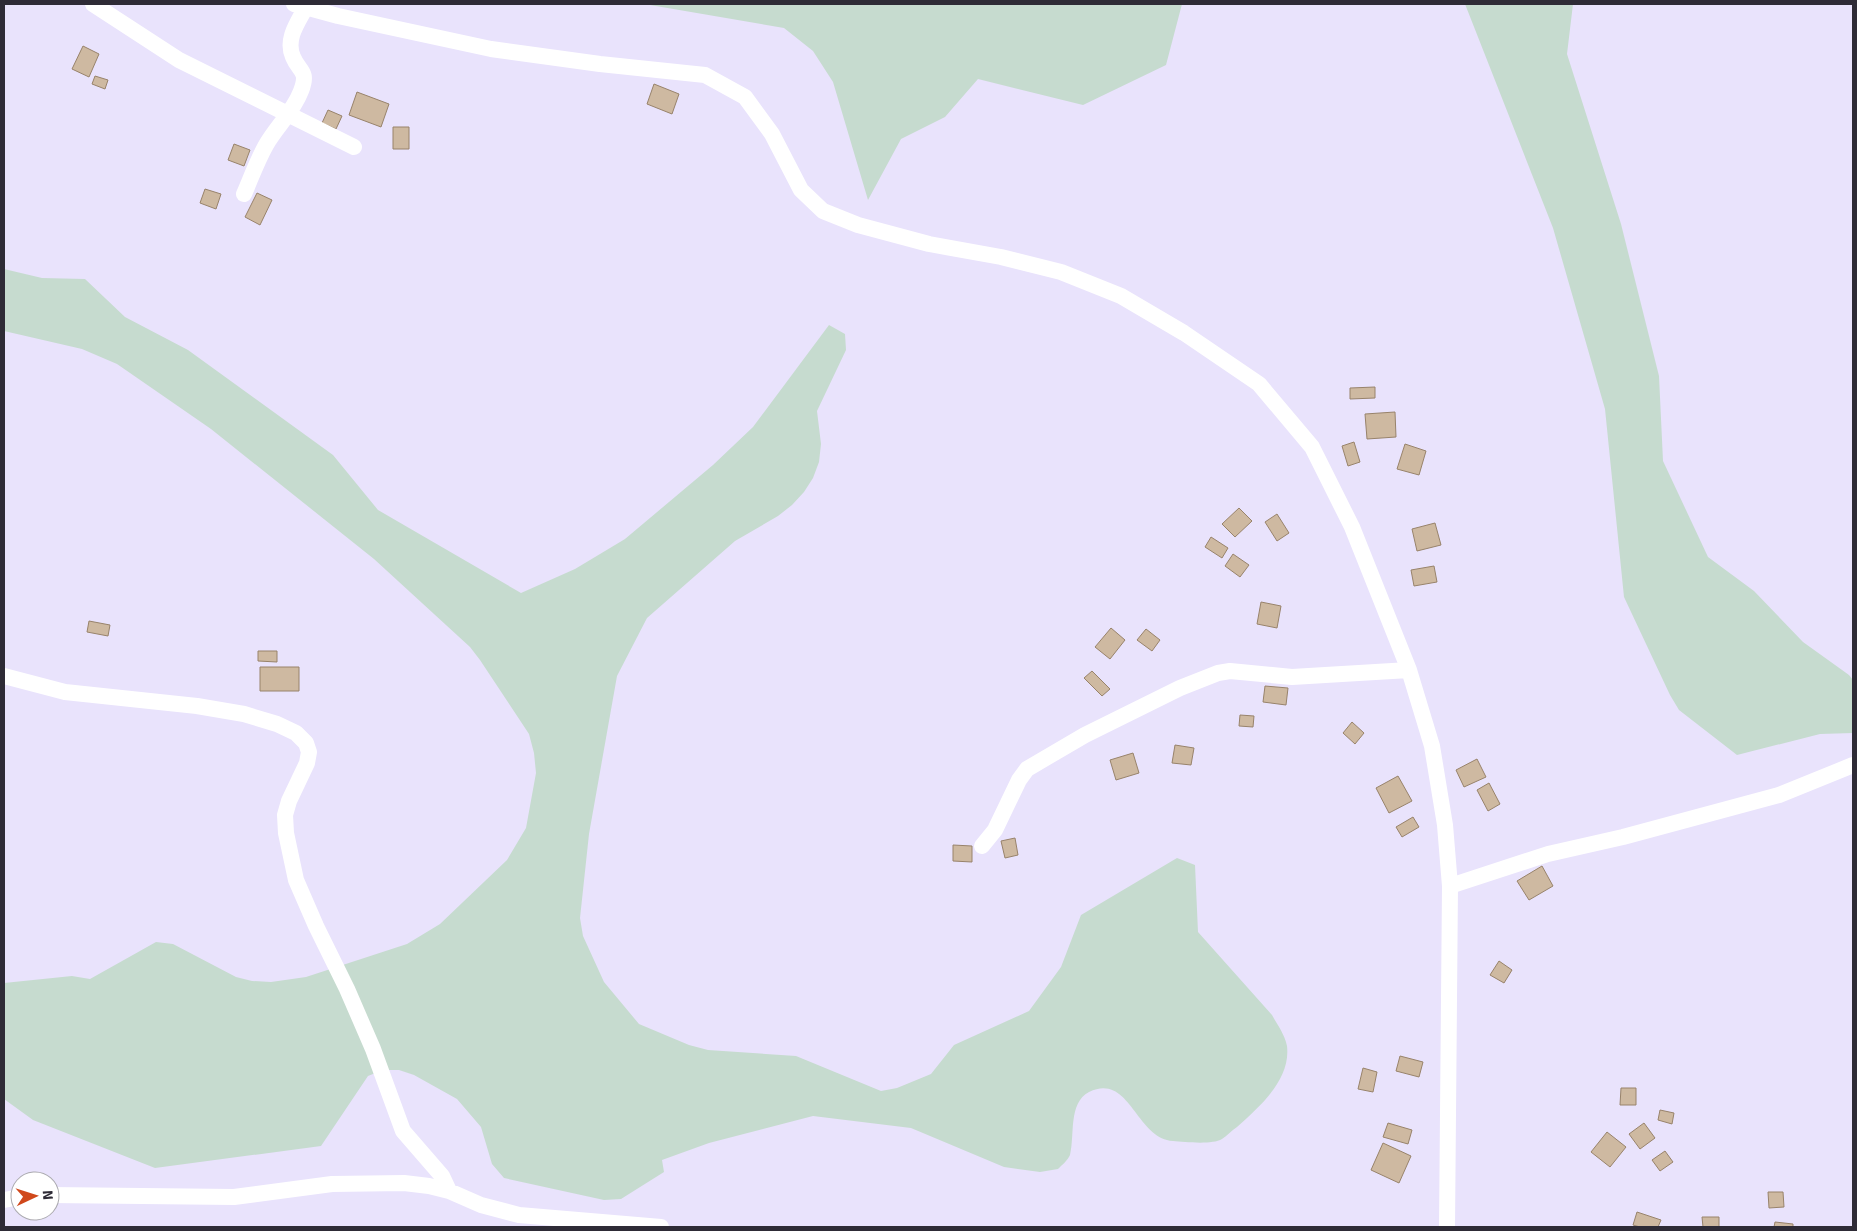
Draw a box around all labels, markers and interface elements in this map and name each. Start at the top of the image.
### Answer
north arrow [10,1171,60,1221]
text: N [39,1190,56,1201]

